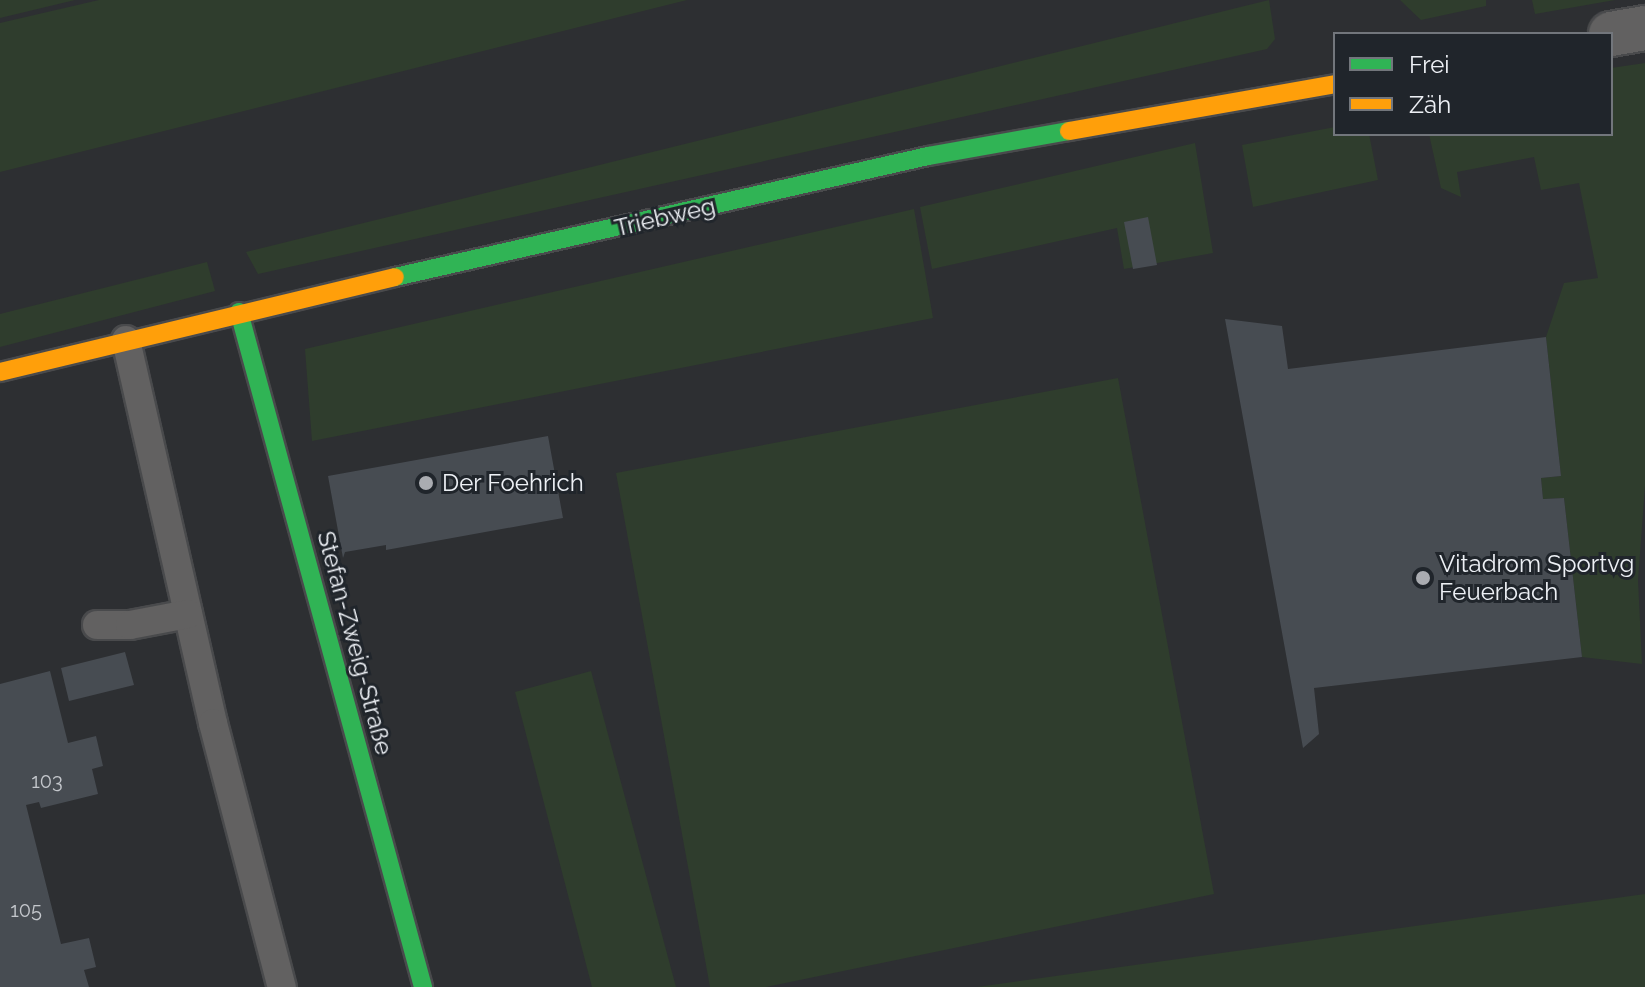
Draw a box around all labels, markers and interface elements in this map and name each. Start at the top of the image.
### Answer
legend [1333,32,1613,136]
text: Frei [1409,50,1450,79]
text: Zäh [1409,90,1451,119]
street label: Triebweg [612,191,718,243]
place label: Der Foehrich [442,469,584,497]
marker: Der Foehrich [417,474,435,492]
street label: Stefan-Zweig-Straße [311,528,399,758]
place label: Vitadrom Sportvg Feuerbach [1439,550,1634,606]
marker: Vitadrom Sportvg Feuerbach [1414,569,1432,587]
house number: 103 [31,769,63,793]
house number: 105 [10,898,42,922]

